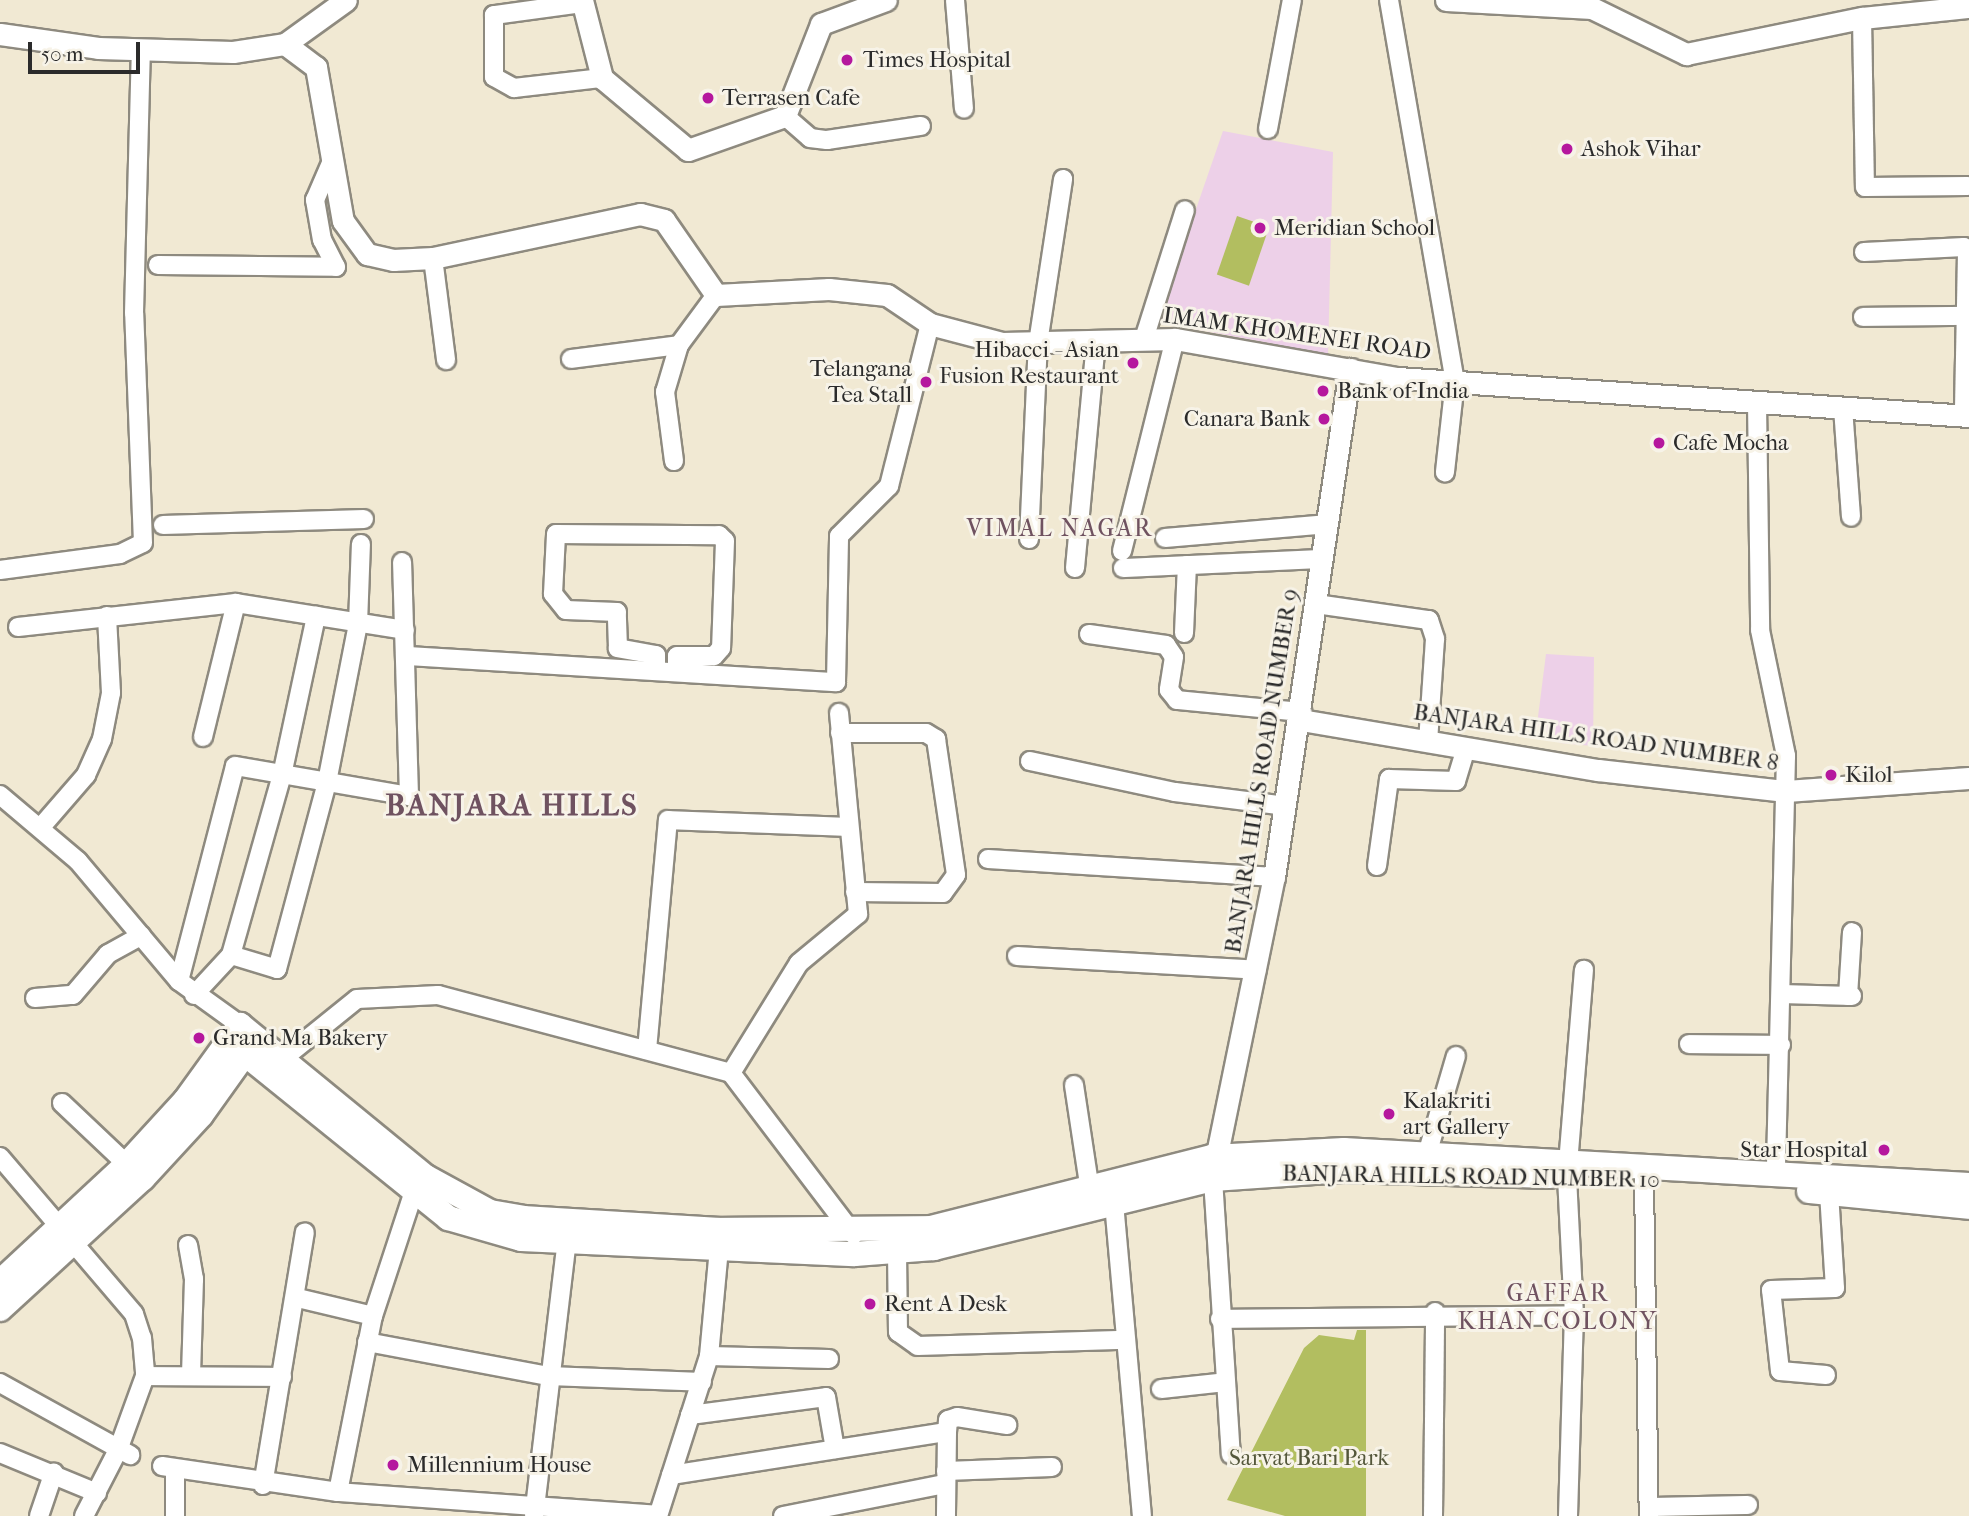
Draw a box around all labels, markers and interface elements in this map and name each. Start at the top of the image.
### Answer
scale bar [32,28,144,72]
text: 50 m [41,42,84,66]
place label: Times Hospital [863,46,1011,74]
marker: Times Hospital [837,50,857,70]
place label: Terrasen Cafe [722,84,860,112]
marker: Terrasen Cafe [700,90,716,106]
place label: Ashok Vihar [1581,135,1700,163]
marker: Ashok Vihar [1559,141,1575,157]
place label: Meridian School [1274,214,1435,242]
marker: Meridian School [1252,220,1268,236]
street label: IMAM KHOMENEI ROAD [1161,302,1433,366]
place label: Hibacci - Asian Fusion Restaurant [939,336,1119,390]
place label: Telangana Tea Stall [810,355,912,409]
marker: Hibacci - Asian Fusion Restaurant [1125,355,1141,371]
marker: Telangana Tea Stall [918,374,934,390]
place label: Bank of India [1337,377,1469,405]
marker: Bank of India [1315,383,1331,399]
place label: Canara Bank [1184,405,1310,433]
marker: Canara Bank [1316,411,1332,427]
place label: Cafe Mocha [1673,429,1789,457]
marker: Cafe Mocha [1651,435,1667,451]
district label: VIMAL NAGAR [968,515,1152,543]
street label: BANJARA HILLS ROAD NUMBER 9 [1220,587,1304,955]
street label: BANJARA HILLS ROAD NUMBER 8 [1412,699,1780,777]
place label: Kilol [1845,761,1893,789]
marker: Kilol [1823,767,1839,783]
district label: BANJARA HILLS [387,788,637,824]
place label: Grand Ma Bakery [213,1024,388,1052]
marker: Grand Ma Bakery [191,1030,207,1046]
place label: Kalakriti art Gallery [1403,1087,1510,1141]
marker: Kalakriti art Gallery [1381,1106,1397,1122]
place label: Star Hospital [1740,1136,1868,1164]
marker: Star Hospital [1874,1140,1894,1160]
street label: BANJARA HILLS ROAD NUMBER 10 [1282,1160,1660,1194]
district label: GAFFAR KHAN COLONY [1459,1280,1657,1336]
place label: Rent A Desk [884,1290,1007,1318]
marker: Rent A Desk [862,1296,878,1312]
park label: Sarvat Bari Park [1229,1444,1389,1472]
place label: Millennium House [407,1451,591,1479]
marker: Millennium House [385,1457,401,1473]

